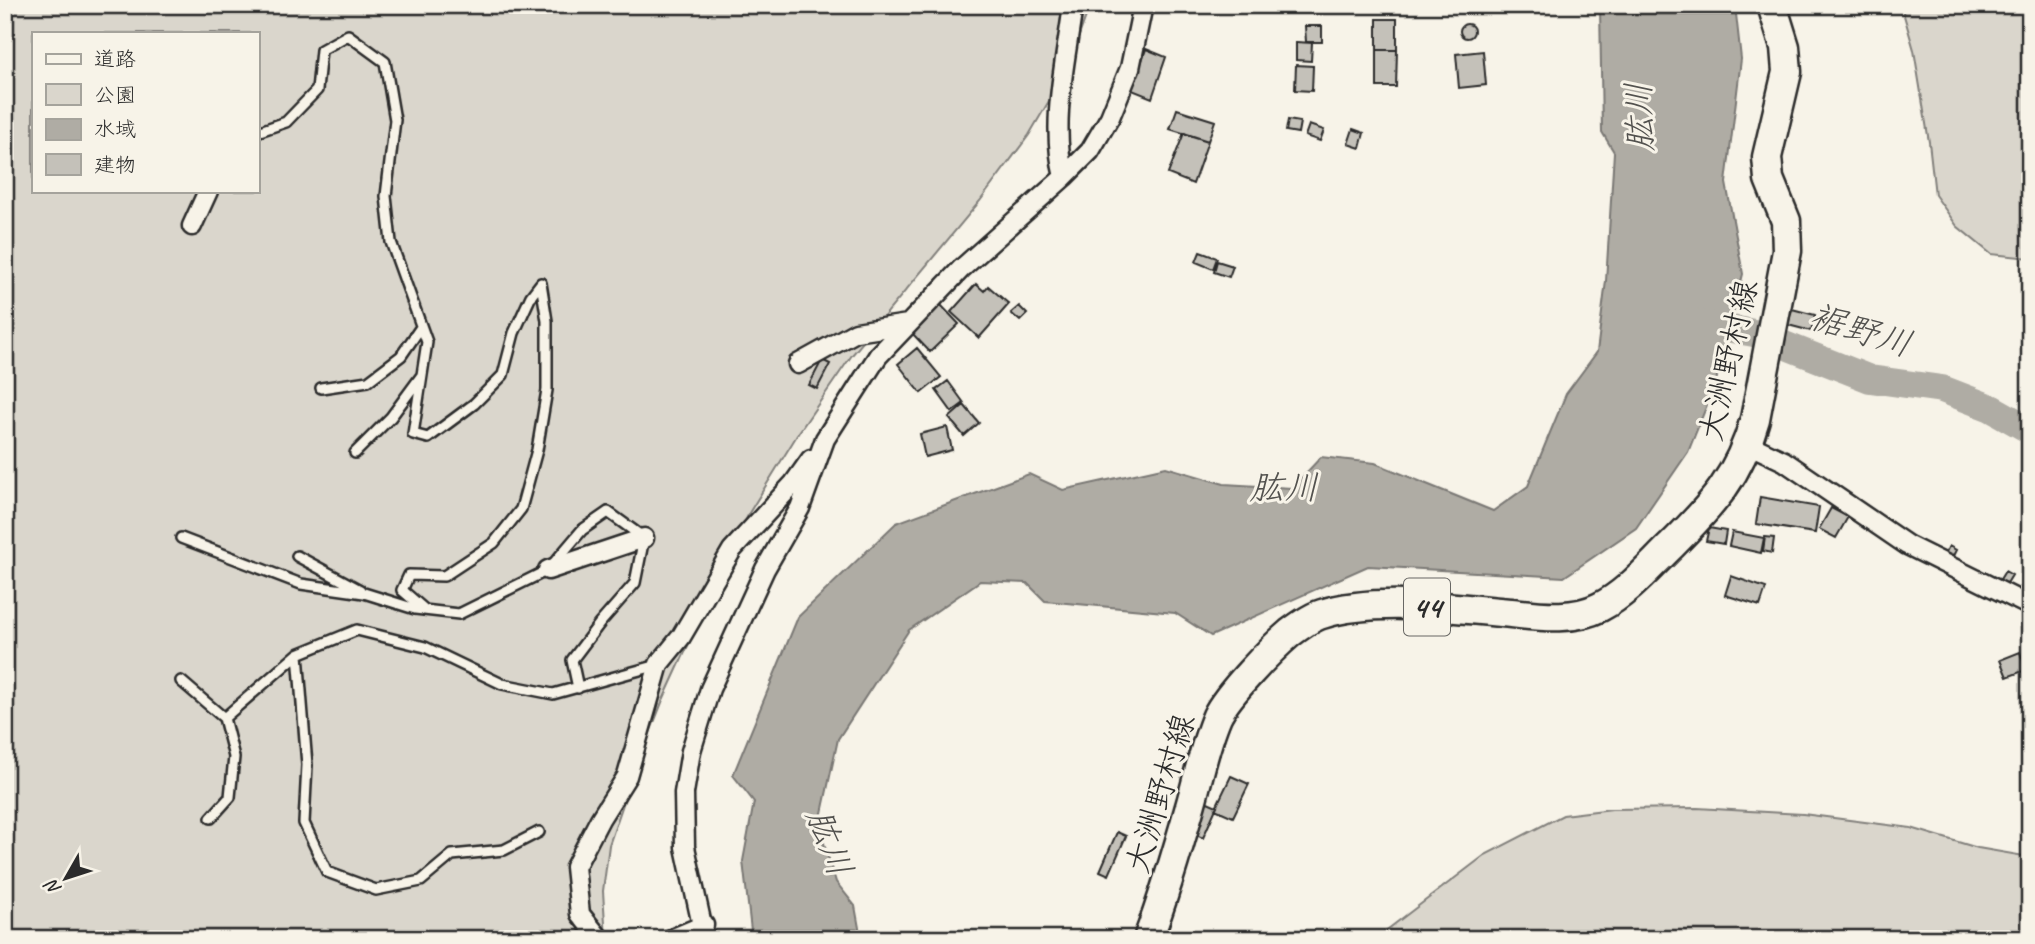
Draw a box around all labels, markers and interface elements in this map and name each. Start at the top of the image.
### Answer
legend [32,32,259,192]
text: 道路 [94,46,136,72]
water label: 肱川 [1616,81,1663,153]
text: 公園 [94,82,136,108]
text: 水域 [94,116,136,142]
text: 建物 [94,152,136,178]
street label: 大洲野村線 [1689,275,1767,445]
water label: 裾野川 [1804,294,1918,367]
water label: 肱川 [1249,465,1319,510]
road number: 44 [1404,578,1450,636]
street label: 大洲野村線 [1116,708,1204,878]
water label: 肱川 [796,801,863,883]
north arrow [32,842,102,912]
text: N [39,873,67,900]

